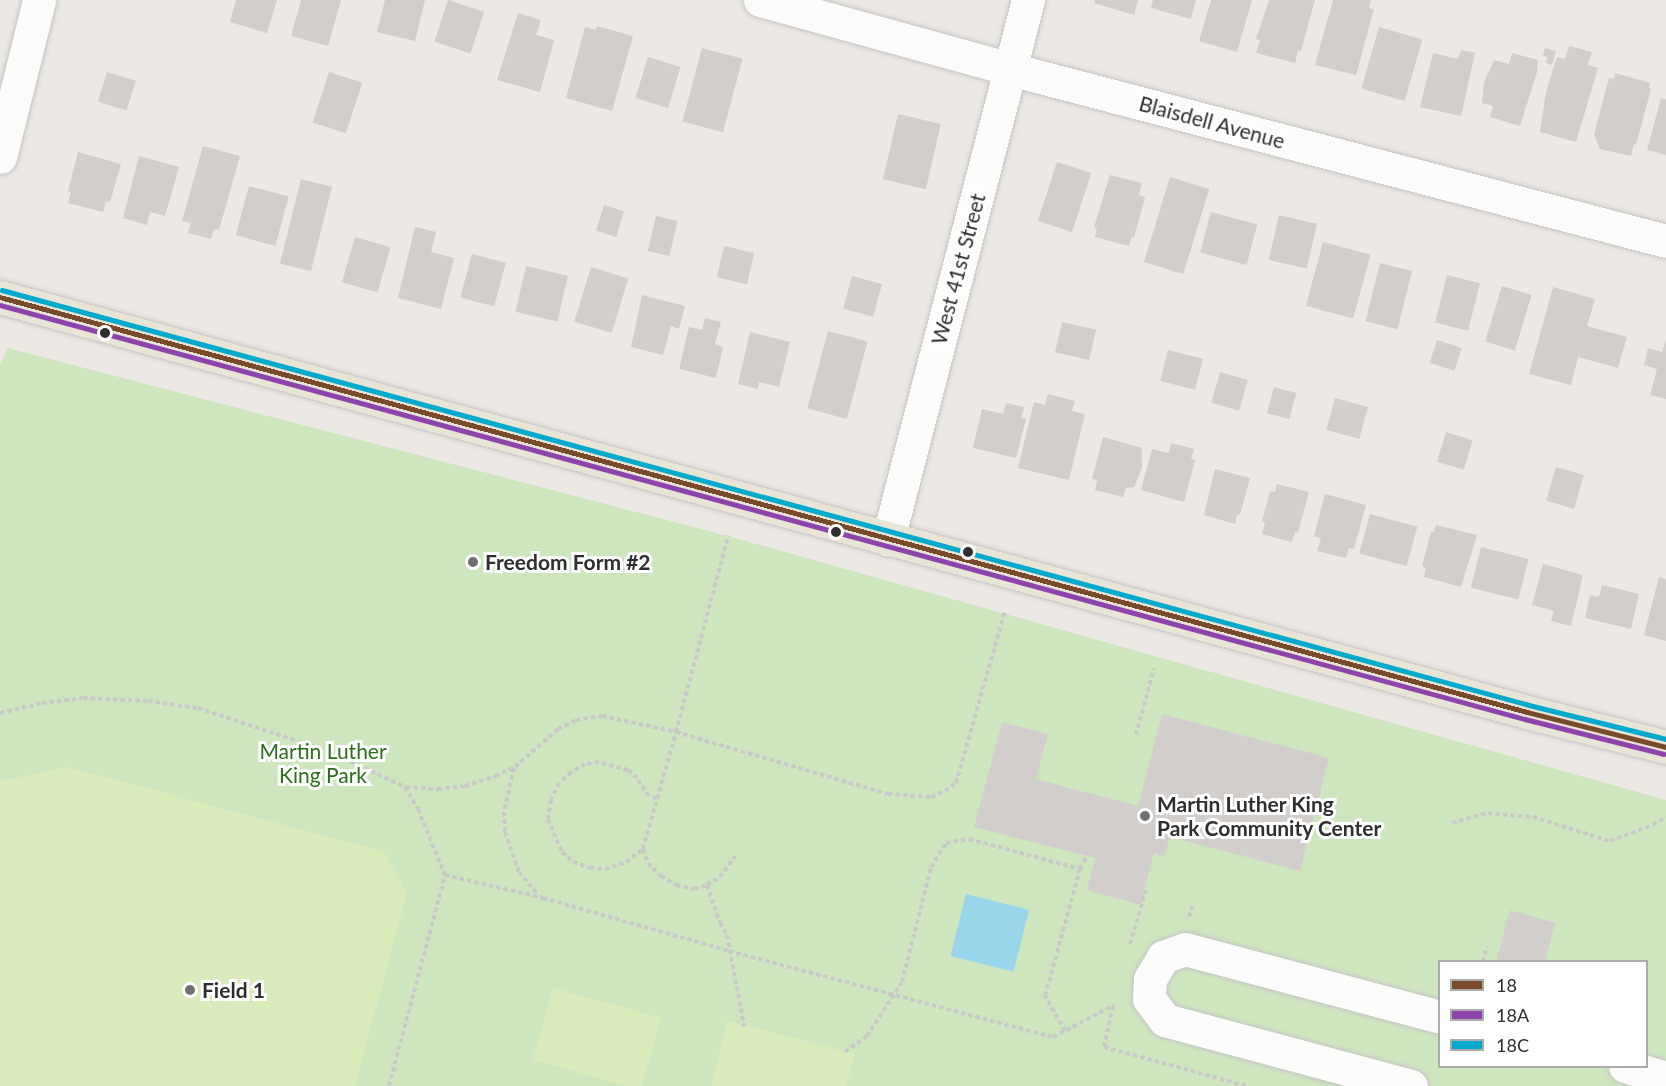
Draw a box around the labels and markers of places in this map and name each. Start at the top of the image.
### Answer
unlabelled marker [99,327,111,339]
unlabelled marker [830,526,842,538]
unlabelled marker [962,546,974,558]
place label: Freedom Form #2 [485,549,651,575]
marker: Freedom Form #2 [466,555,480,569]
place label: Martin Luther King Park Community Center [1157,791,1382,841]
marker: Martin Luther King Park Community Center [1138,809,1152,823]
place label: Field 1 [202,977,265,1003]
marker: Field 1 [183,983,197,997]

